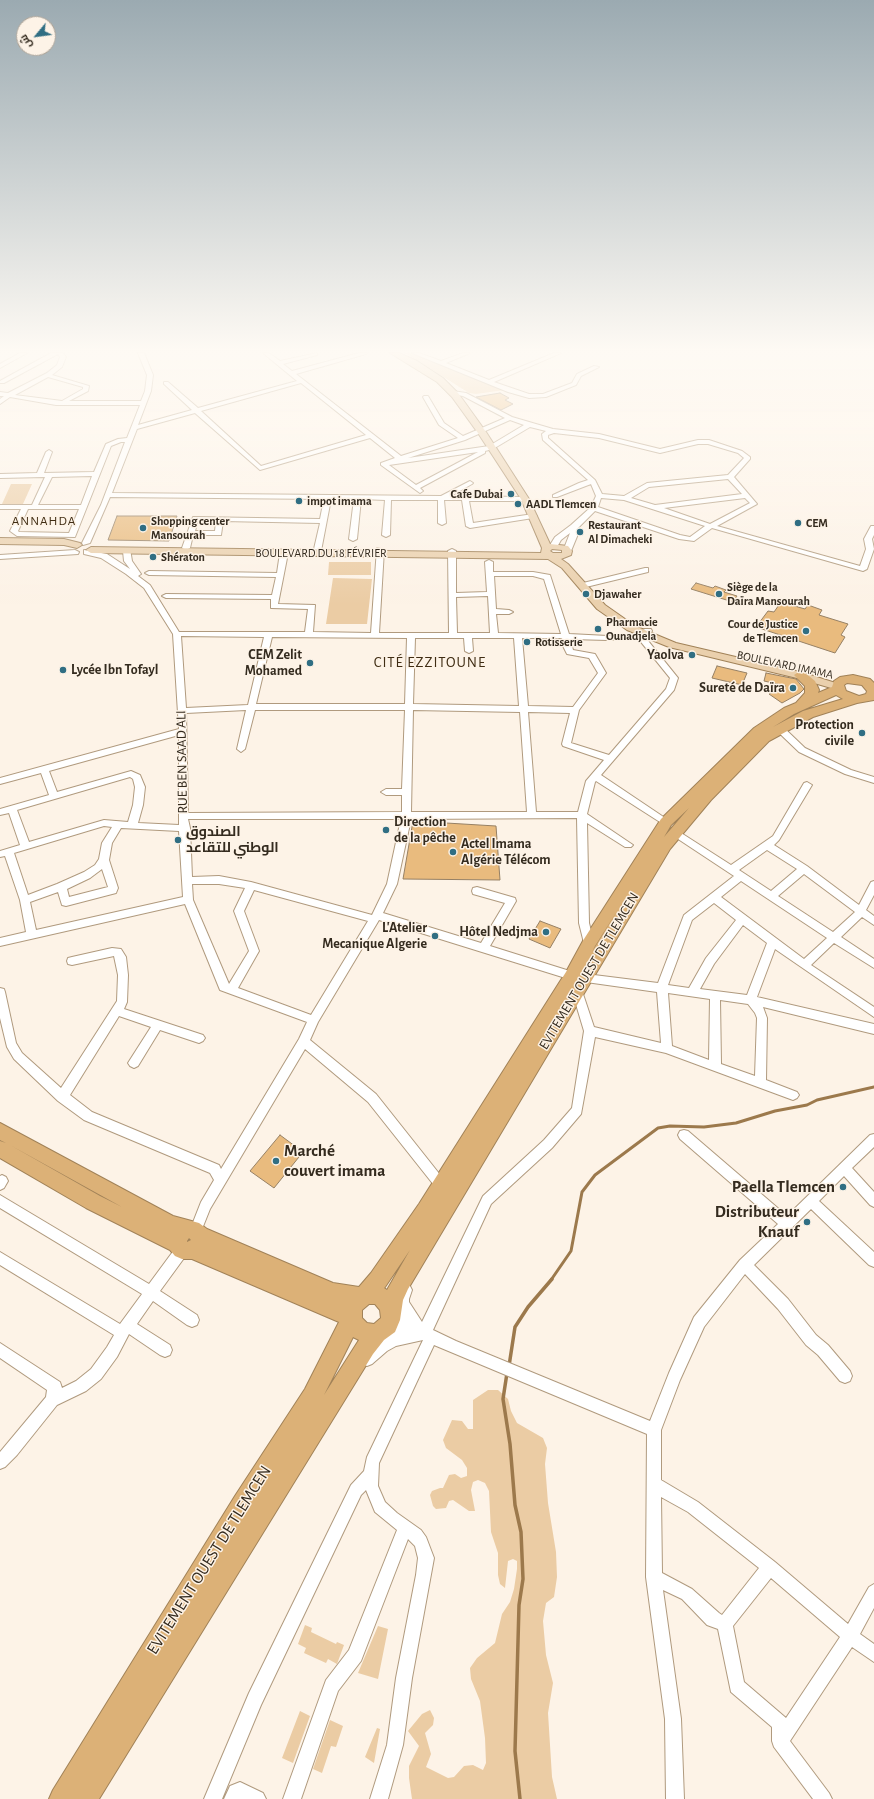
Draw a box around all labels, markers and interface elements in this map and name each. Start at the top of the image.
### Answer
north arrow [16,16,56,56]
text: ش [18,33,34,50]
place label: Cafe Dubai [451,487,503,501]
marker: Cafe Dubai [506,489,516,499]
place label: impot imama [307,494,372,508]
marker: impot imama [294,496,304,506]
place label: AADL Tlemcen [526,497,596,511]
marker: AADL Tlemcen [513,499,523,509]
district label: ANNAHDA [12,513,76,529]
place label: Shopping center Mansourah [151,514,229,542]
place label: CEM [806,516,828,530]
place label: Restaurant Al Dimacheki [588,518,652,546]
marker: CEM [793,518,803,528]
marker: Shopping center Mansourah [138,523,148,533]
marker: Restaurant Al Dimacheki [575,527,585,537]
street label: BOULEVARD DU 18 FÉVRIER [255,546,387,560]
place label: Shératon [161,550,205,564]
marker: Shératon [148,552,158,562]
place label: Siège de la Daïra Mansourah [727,580,810,608]
place label: Djawaher [594,587,641,601]
marker: Djawaher [581,589,591,599]
marker: Siège de la Daïra Mansourah [714,589,724,599]
place label: Pharmacie Ounadjela [606,615,658,643]
place label: Cour de Justice de Tlemcen [728,617,798,645]
marker: Pharmacie Ounadjela [593,624,603,634]
marker: Cour de Justice de Tlemcen [801,626,811,636]
place label: Rotisserie [535,635,583,649]
marker: Rotisserie [522,637,532,647]
place label: CEM Zelit Mohamed [245,647,302,680]
place label: Yaolva [647,647,684,663]
street label: BOULEVARD IMAMA [735,648,835,682]
marker: Yaolva [687,650,697,660]
district label: CITÉ EZZITOUNE [374,653,486,671]
marker: CEM Zelit Mohamed [305,658,315,668]
place label: Lycée Ibn Tofayl [71,662,159,678]
marker: Lycée Ibn Tofayl [58,665,68,675]
place label: Sureté de Daïra [699,680,785,696]
marker: Sureté de Daïra [788,683,798,693]
street label: RUE BEN SAAD ALI [173,710,191,814]
place label: Protection civile [795,717,854,750]
marker: Protection civile [857,728,867,738]
place label: Direction de la pêche [394,814,456,846]
place label: الصندوق الوطني للتقاعد [186,824,279,856]
marker: Direction de la pêche [381,825,391,835]
marker: الصندوق الوطني للتقاعد [173,835,183,845]
place label: Actel Imama Algérie Télécom [461,836,551,868]
marker: Actel Imama Algérie Télécom [448,847,458,857]
street label: EVITEMENT OUEST DE TLEMCEN [535,889,643,1053]
place label: L'Atelier Mecanique Algerie [322,920,427,952]
place label: Hôtel Nedjma [459,924,538,940]
marker: Hôtel Nedjma [541,927,551,937]
marker: L'Atelier Mecanique Algerie [430,931,440,941]
place label: Marché couvert imama [284,1141,386,1181]
marker: Marché couvert imama [271,1156,281,1166]
place label: Paella Tlemcen [732,1177,835,1197]
marker: Paella Tlemcen [838,1182,848,1192]
place label: Distributeur Knauf [715,1202,799,1242]
marker: Distributeur Knauf [802,1217,812,1227]
street label: EVITEMENT OUEST DE TLEMCEN [142,1462,276,1658]

